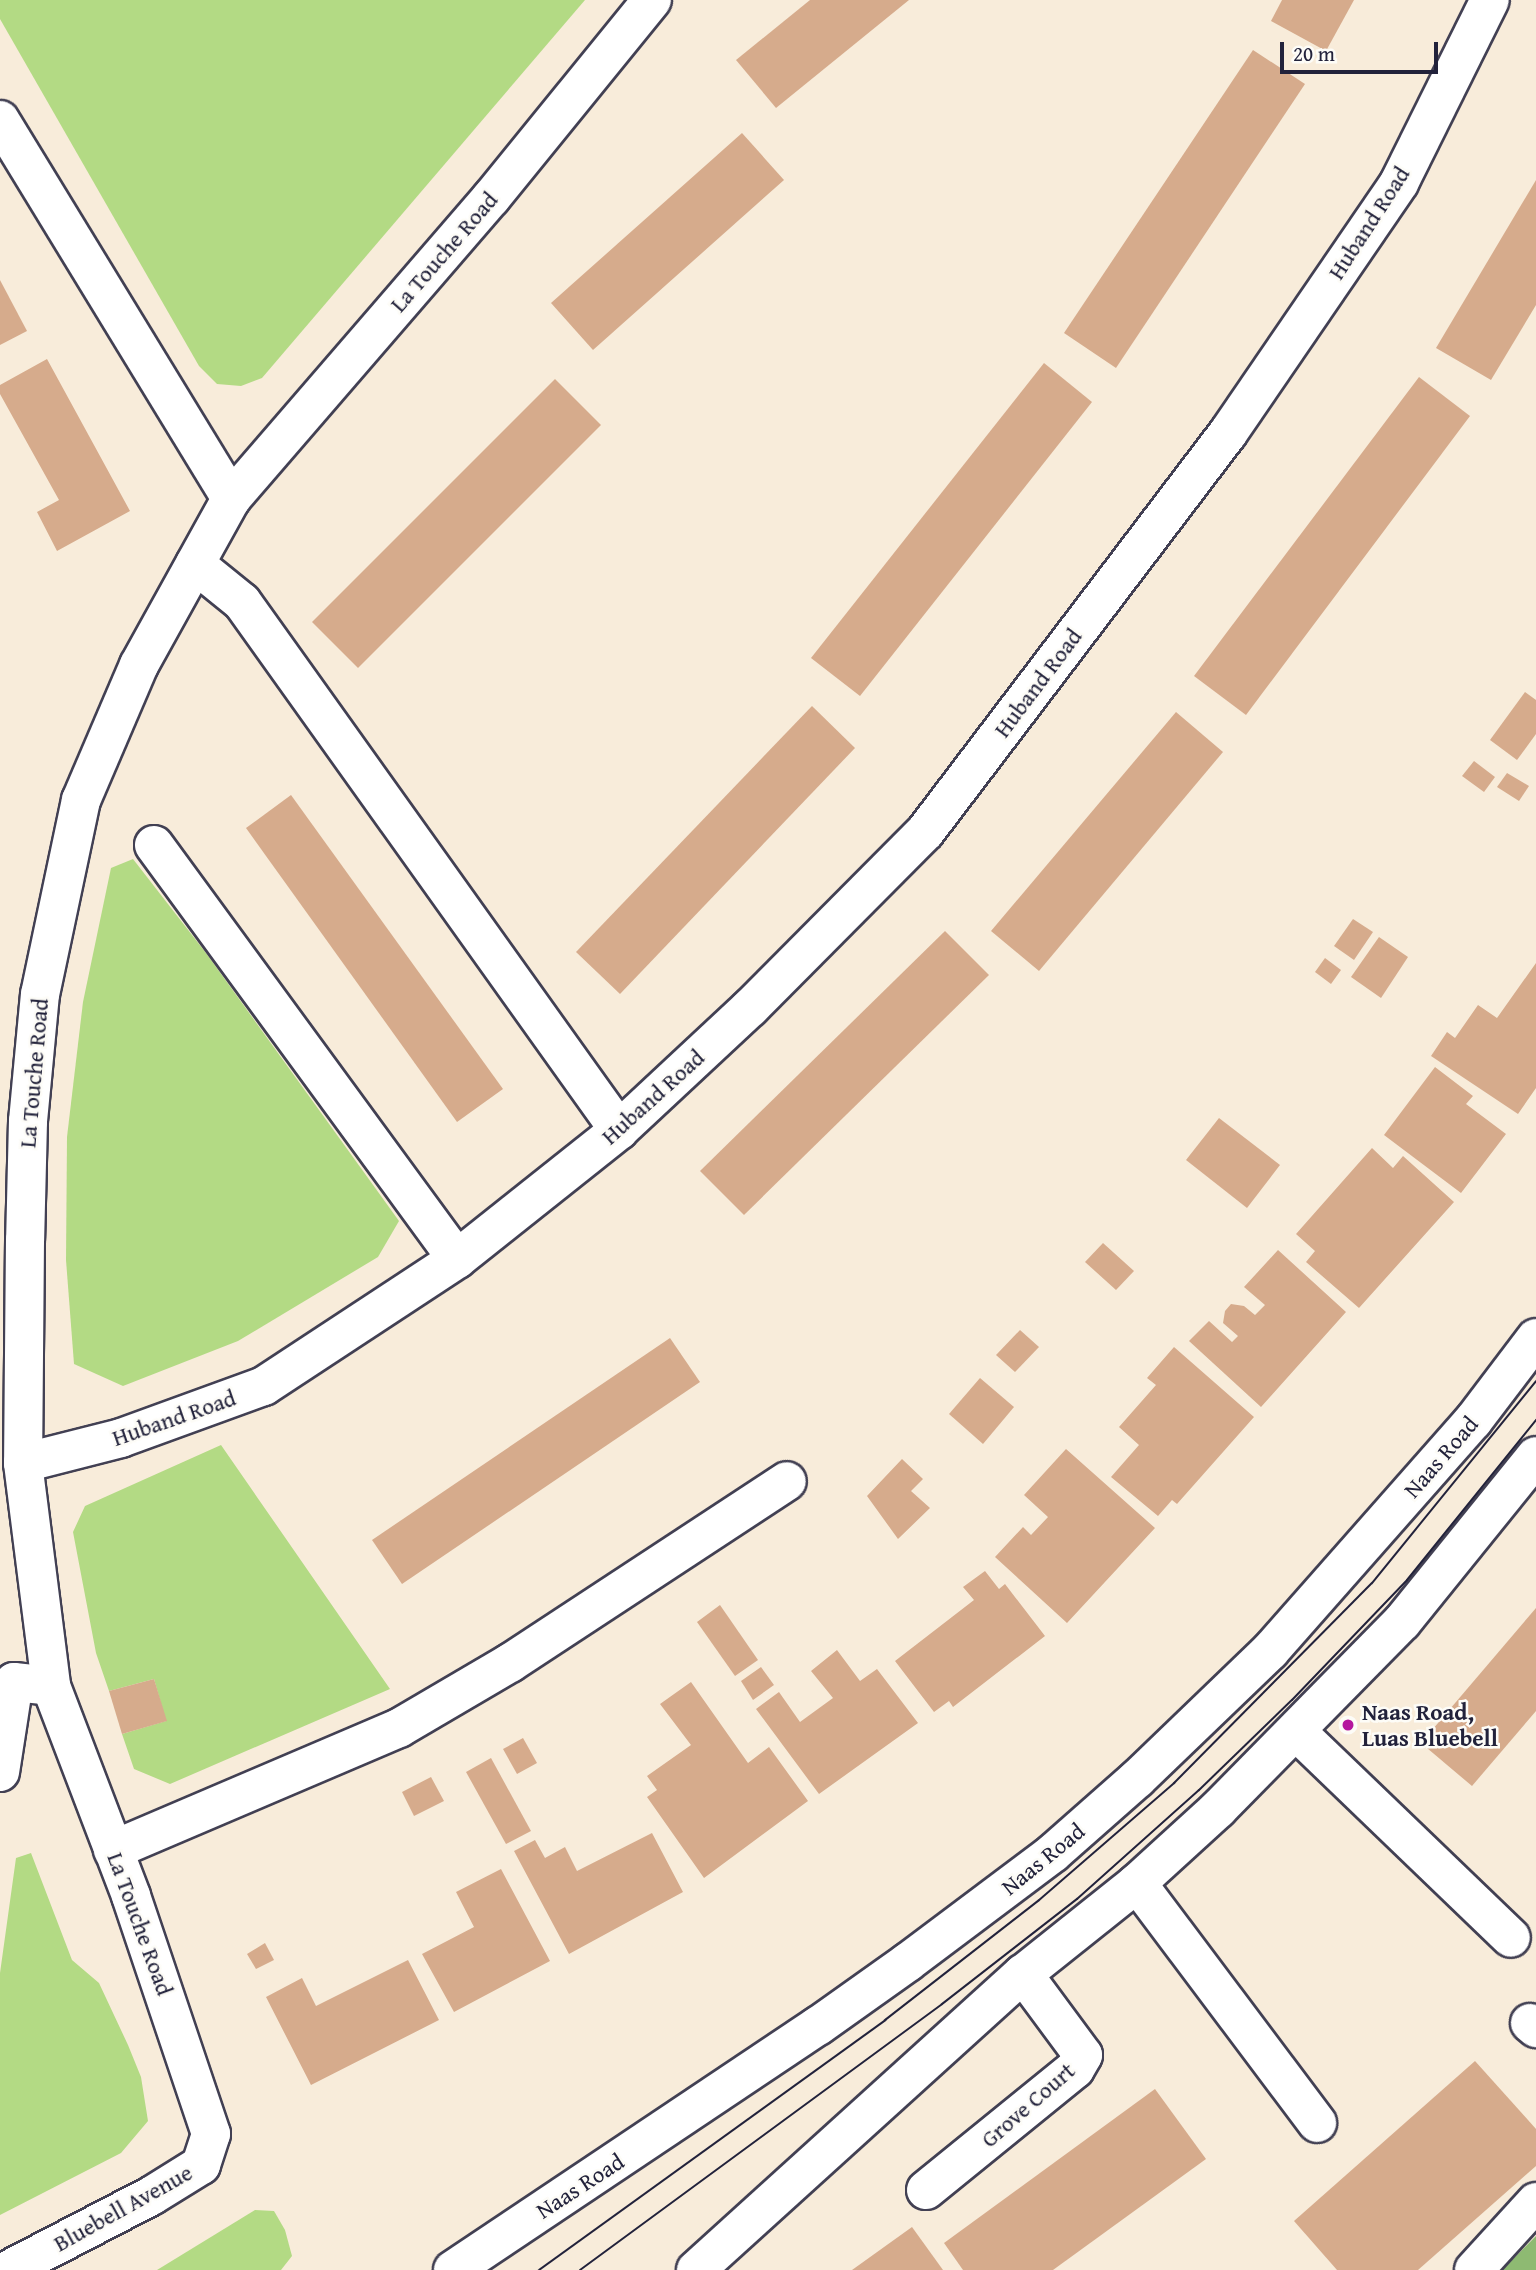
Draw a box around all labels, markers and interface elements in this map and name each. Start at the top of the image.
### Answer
scale bar [1284,28,1442,72]
text: 20 m [1293,38,1335,69]
street label: Huband Road [1322,161,1416,285]
street label: La Touche Road [384,186,504,318]
street label: Huband Road [988,623,1088,743]
street label: La Touche Road [14,997,54,1149]
street label: Huband Road [596,1044,710,1150]
street label: Huband Road [109,1384,239,1452]
street label: Naas Road [1398,1411,1484,1503]
place label: Naas Road, Luas Bluebell [1362,1698,1498,1752]
marker: Naas Road, Luas Bluebell [1340,1717,1356,1733]
street label: Naas Road [996,1817,1090,1901]
street label: La Touche Road [101,1849,179,1999]
street label: Grove Court [976,2057,1080,2153]
street label: Naas Road [531,2147,629,2225]
street label: Bluebell Avenue [49,2159,197,2257]

